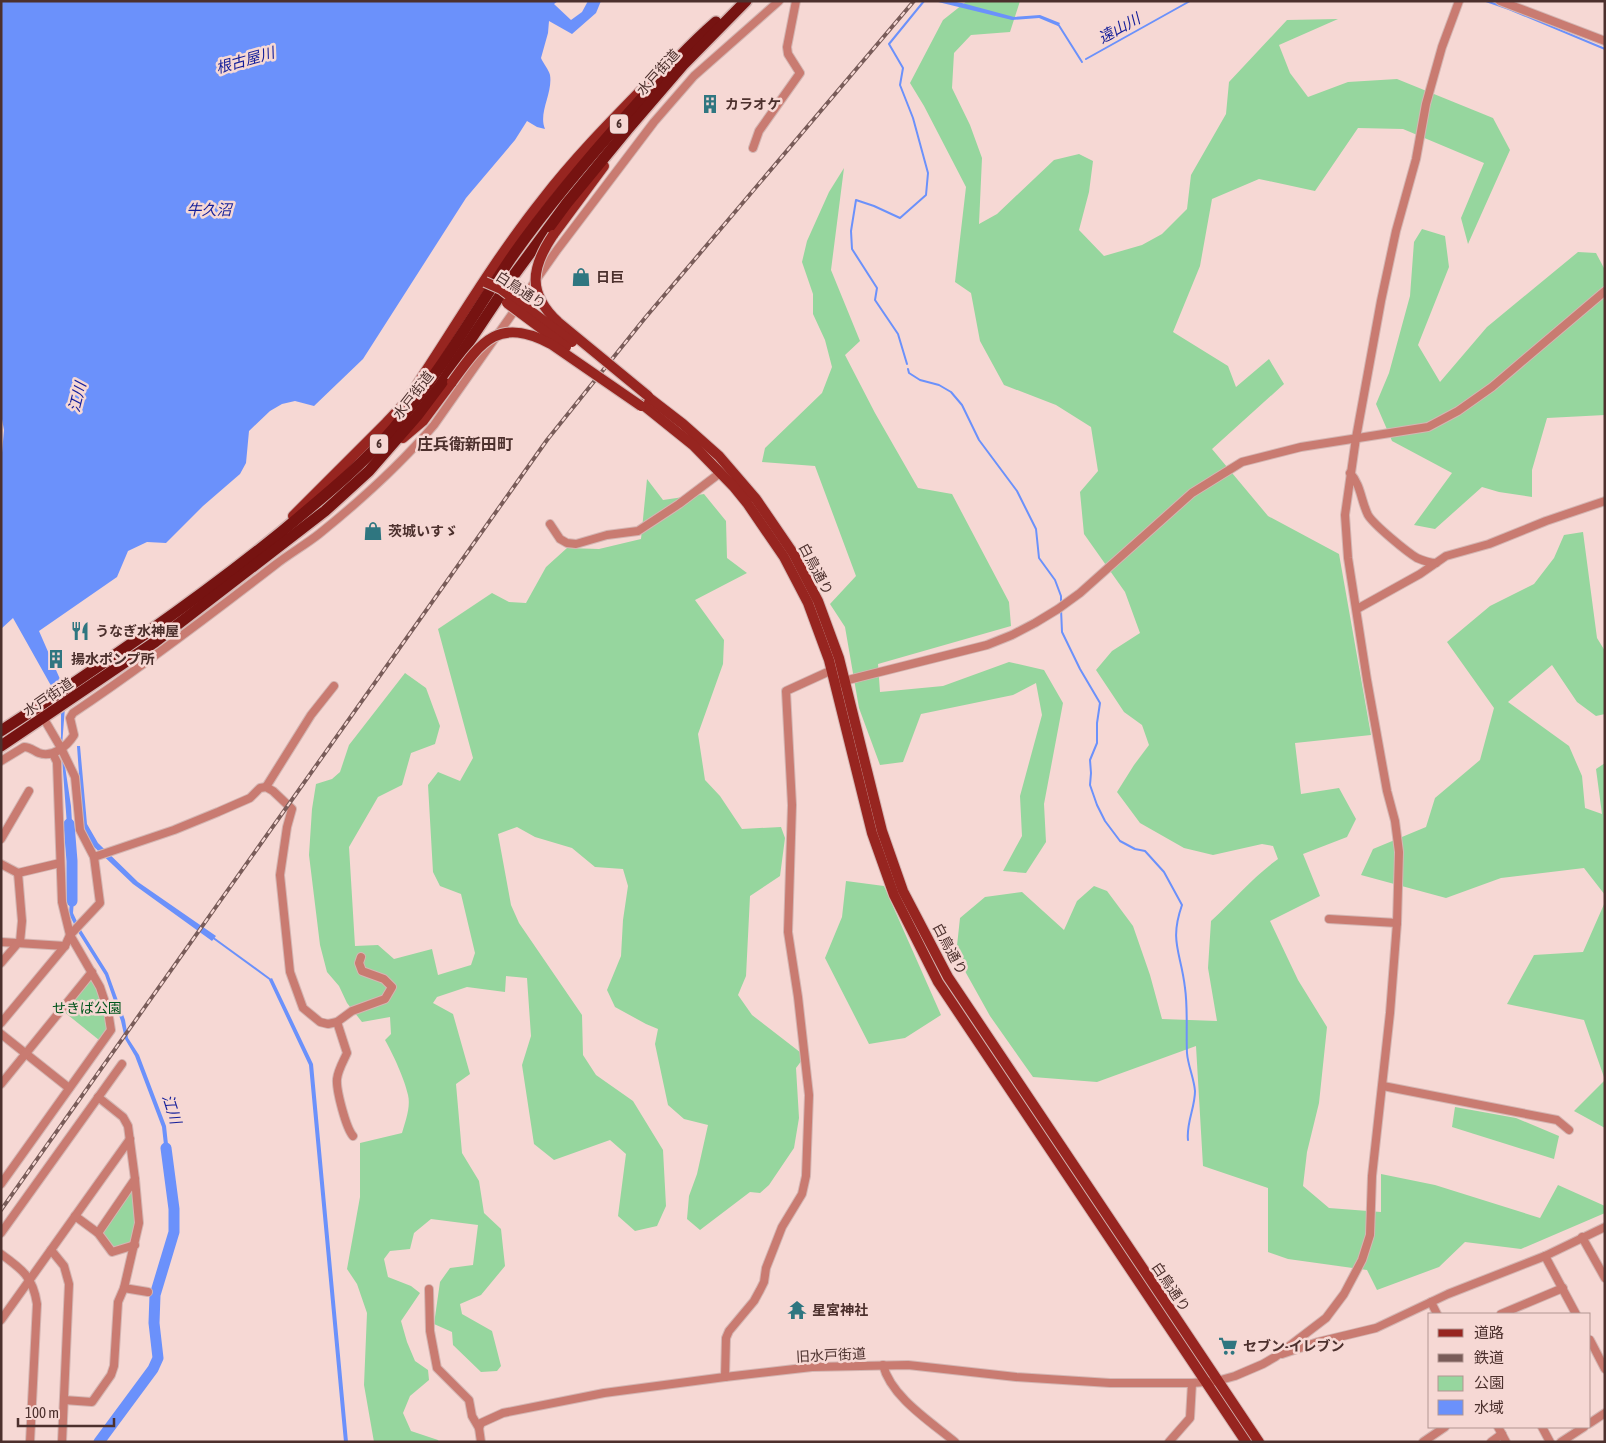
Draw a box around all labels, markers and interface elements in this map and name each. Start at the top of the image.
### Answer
water label: 遠山川 [1095,9,1145,46]
water label: 根古屋川 [214,43,278,76]
street label: 水戸街道 [633,46,683,98]
building icon: カラオケ [699,93,721,115]
place label: カラオケ [725,96,781,112]
road number: 6 [610,115,628,134]
water label: 牛久沼 [186,201,233,218]
shop icon: 日巨 [570,266,592,288]
street label: 白鳥通り [493,268,549,312]
place label: 日巨 [596,269,624,285]
street label: 水戸街道 [389,368,437,422]
water label: 江川 [65,378,89,414]
road number: 6 [370,434,388,454]
district label: 庄兵衛新田町 [417,435,513,453]
shop icon: 茨城いすゞ [362,520,384,542]
place label: 茨城いすゞ [388,523,458,539]
street label: 白鳥通り [796,541,836,597]
restaurant icon: うなぎ水神屋 [69,620,91,642]
place label: うなぎ水神屋 [95,623,179,639]
building icon: 揚水ポンプ所 [45,648,67,670]
place label: 揚水ポンプ所 [71,651,155,667]
street label: 水戸街道 [20,675,76,719]
street label: 白鳥通り [930,921,970,977]
park label: せきば公園 [52,1000,122,1016]
water label: 江川 [159,1092,185,1128]
street label: 白鳥通り [1149,1259,1193,1315]
temple icon: 星宮神社 [786,1299,808,1321]
place label: 星宮神社 [812,1302,868,1318]
legend [1428,1313,1591,1428]
text: 道路 [1474,1324,1504,1341]
supermarket icon: セブン-イレブン [1217,1335,1239,1357]
place label: セブン-イレブン [1243,1338,1345,1354]
street label: 旧水戸街道 [796,1345,866,1365]
text: 鉄道 [1474,1349,1504,1366]
text: 公園 [1474,1374,1504,1391]
scale bar [18,1396,114,1428]
text: 水域 [1474,1399,1504,1416]
text: 100 m [25,1404,59,1421]

